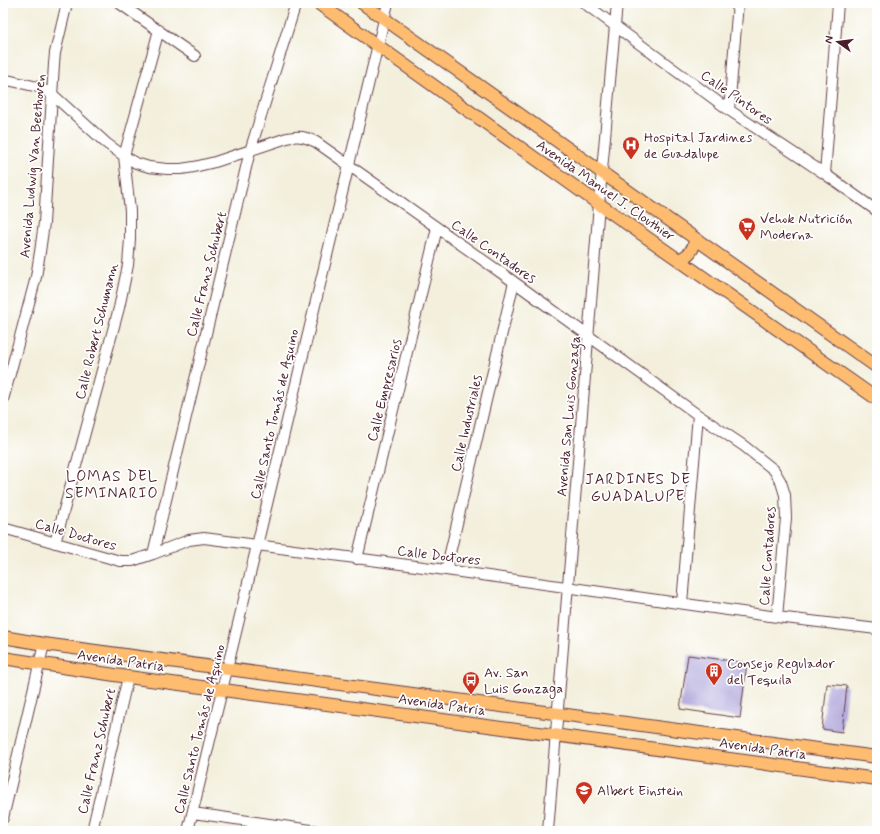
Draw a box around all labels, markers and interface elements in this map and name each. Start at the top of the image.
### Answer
north arrow [818,22,858,62]
text: N [822,35,837,45]
street label: Calle Pintores [697,66,776,129]
street label: Avenida Ludwig Van Beethoven [16,73,50,259]
place label: Hospital Jardines de Guadalupe [644,129,752,163]
hospital icon: Hospital Jardines de Guadalupe [621,135,641,160]
street label: Avenida Manuel J. Clouthier [533,136,678,246]
street label: Calle Franz Schubert [183,210,231,339]
place label: Vehok Nutrición Moderna [760,210,852,244]
street label: Calle Contadores [447,216,540,288]
supermarket icon: Vehok Nutrición Moderna [737,216,757,241]
street label: Calle Robert Schumann [71,261,123,401]
street label: Calle Santo Tomás de Aquino [247,327,303,501]
street label: Avenida San Luis Gonzaga [553,335,587,498]
street label: Calle Empresarios [364,337,407,443]
street label: Calle Industriales [447,372,487,474]
district label: LOMAS DEL SEMINARIO [65,467,159,504]
district label: JARDINES DE GUADALUPE [585,470,691,507]
street label: Calle Contadores [756,505,780,606]
street label: Calle Doctores [33,515,119,555]
street label: Calle Doctores [396,542,482,570]
street label: Calle Santo Tomás de Aquino [170,642,230,816]
street label: Avenida Patria [76,646,166,676]
place label: Consejo Regulador del Tequila [727,655,835,689]
building icon: Consejo Regulador del Tequila [704,661,724,686]
place label: Av. San Luis Gonzaga [484,664,563,699]
bus stop icon: Av. San Luis Gonzaga [461,670,481,695]
street label: Calle Franz Schubert [74,687,120,816]
street label: Avenida Patria [397,690,487,720]
street label: Avenida Patria [718,734,808,764]
school or university icon: Albert Einstein [574,780,594,805]
place label: Albert Einstein [597,782,683,800]

